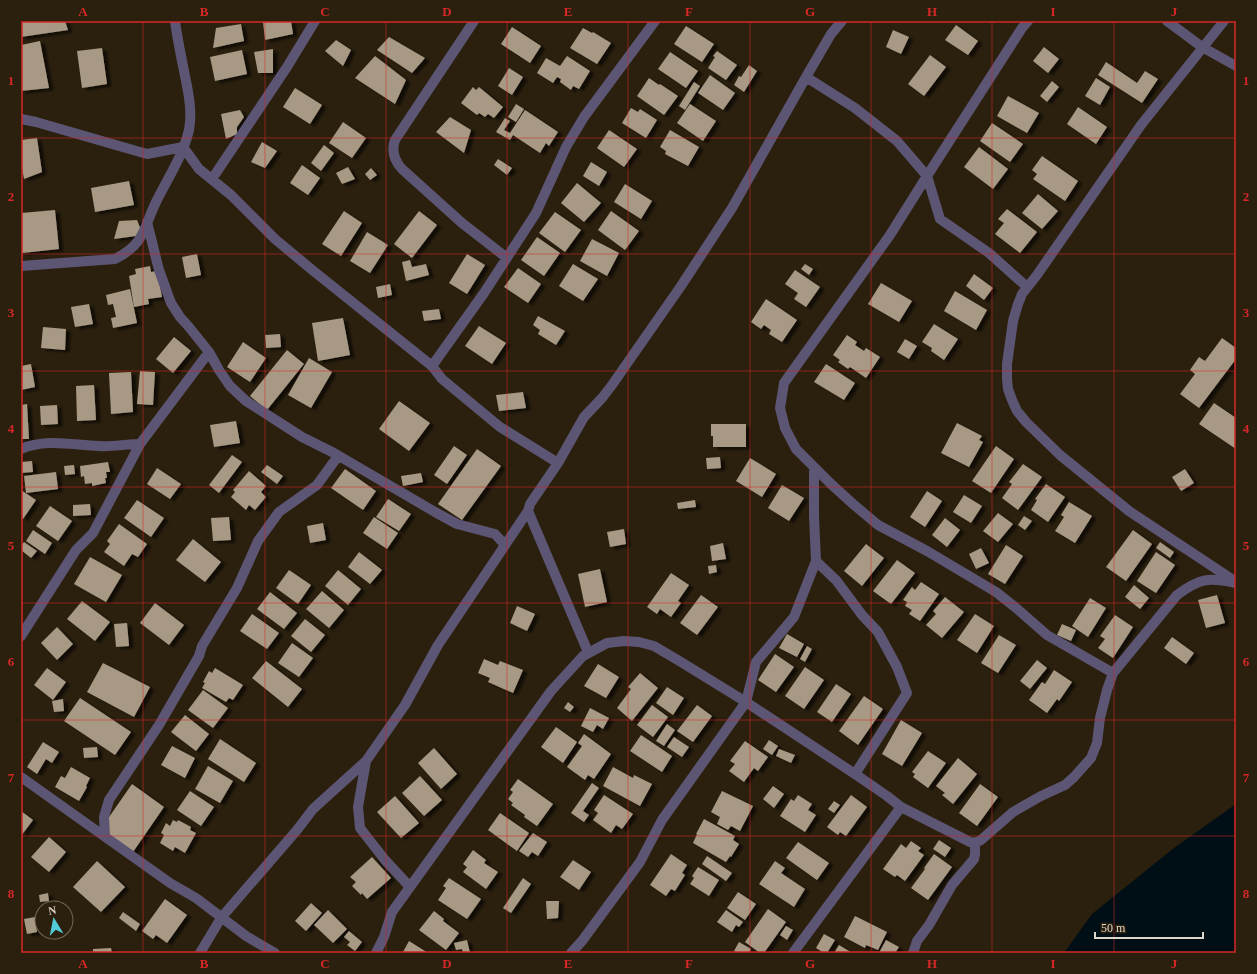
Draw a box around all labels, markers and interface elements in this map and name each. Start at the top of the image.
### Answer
text: A [78,4,88,19]
text: B [200,4,209,19]
text: C [320,4,330,19]
text: D [442,4,452,19]
text: E [564,4,572,19]
text: F [685,4,693,19]
text: G [805,4,815,19]
text: H [927,4,937,19]
text: I [1050,4,1056,19]
text: J [1171,4,1178,19]
text: 1 [8,73,14,88]
text: 1 [1243,73,1249,88]
text: 2 [8,189,14,204]
text: 2 [1243,189,1249,204]
text: 3 [8,305,15,320]
text: 3 [1243,305,1250,320]
text: 4 [8,421,15,436]
text: 4 [1243,421,1250,436]
text: 5 [8,538,15,553]
text: 5 [1243,538,1250,553]
text: 6 [8,654,15,669]
text: 6 [1243,654,1250,669]
text: 7 [8,770,15,785]
text: 7 [1243,770,1250,785]
text: 8 [8,886,15,901]
text: 8 [1243,886,1250,901]
north arrow [34,900,74,940]
text: N [47,904,57,917]
scale bar [1095,914,1203,940]
text: 50 m [1101,921,1126,935]
text: A [78,956,88,971]
text: B [200,956,209,971]
text: C [320,956,330,971]
text: D [442,956,452,971]
text: E [564,956,572,971]
text: F [685,956,693,971]
text: G [805,956,815,971]
text: H [927,956,937,971]
text: I [1050,956,1056,971]
text: J [1171,956,1178,971]

